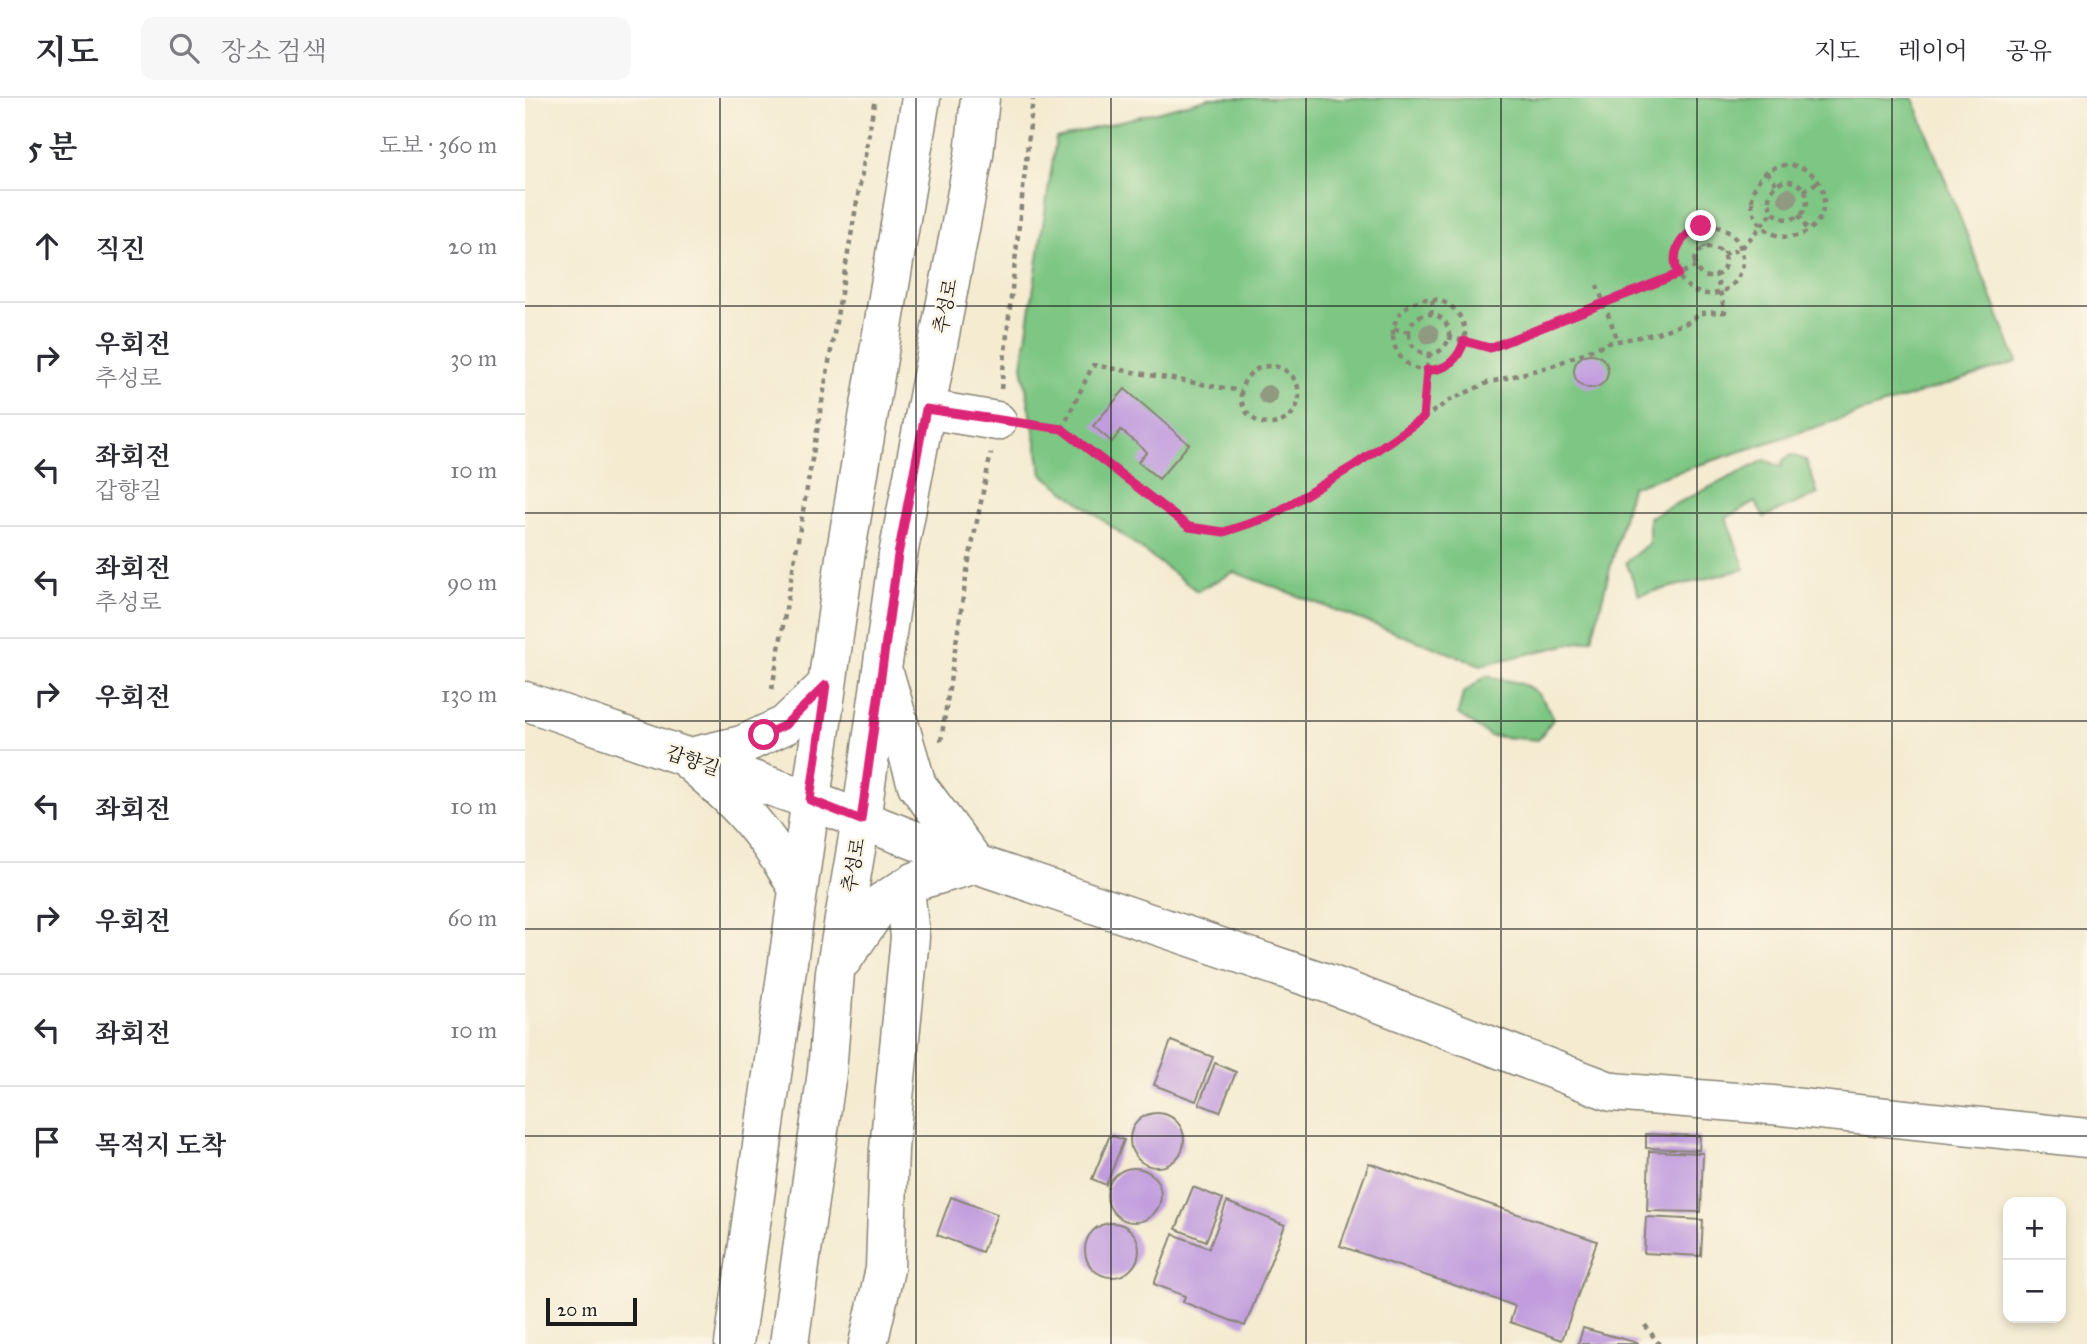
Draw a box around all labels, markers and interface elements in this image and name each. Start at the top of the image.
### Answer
search box [141,17,631,80]
icon: search [165,29,203,67]
text: 지도 [35,32,99,72]
text: 장소 검색 [221,35,327,67]
text: 지도 [1814,36,1860,66]
text: 레이어 [1898,36,1968,66]
text: 공유 [2006,36,2052,66]
text: 5 분 [28,129,77,165]
text: 도보 · 360 m [379,131,497,159]
route end [1685,210,1716,241]
icon: ahead [28,227,66,265]
text: 20 m [448,232,497,260]
text: 직진 [95,233,145,265]
street label: 추성로 [929,277,962,335]
text: 우회전 [95,328,170,360]
icon: right [28,339,66,377]
text: 30 m [450,344,497,372]
text: 추성로 [95,364,162,392]
text: 좌회전 [95,440,170,472]
icon: left [28,451,66,489]
text: 10 m [450,456,497,484]
text: 갑향길 [95,476,162,504]
text: 좌회전 [95,552,170,584]
icon: left [28,563,66,601]
text: 90 m [447,568,497,596]
text: 추성로 [95,588,162,616]
icon: right [28,675,66,713]
text: 130 m [441,680,497,708]
text: 우회전 [95,681,170,713]
route start [748,719,779,750]
street label: 갑향길 [663,741,723,780]
icon: left [28,787,66,825]
text: 10 m [450,792,497,820]
text: 좌회전 [95,793,170,825]
street label: 추성로 [837,836,870,894]
icon: right [28,899,66,937]
text: 60 m [448,904,497,932]
text: 우회전 [95,905,170,937]
icon: left [28,1011,66,1049]
text: 10 m [450,1016,497,1044]
text: 좌회전 [95,1017,170,1049]
icon: arrive [28,1123,66,1161]
text: 목적지 도착 [95,1129,226,1161]
map controls [2003,1197,2066,1323]
button: + [2003,1197,2066,1260]
button: − [2003,1260,2066,1323]
scale bar [546,1295,637,1327]
text: 20 m [557,1298,598,1321]

